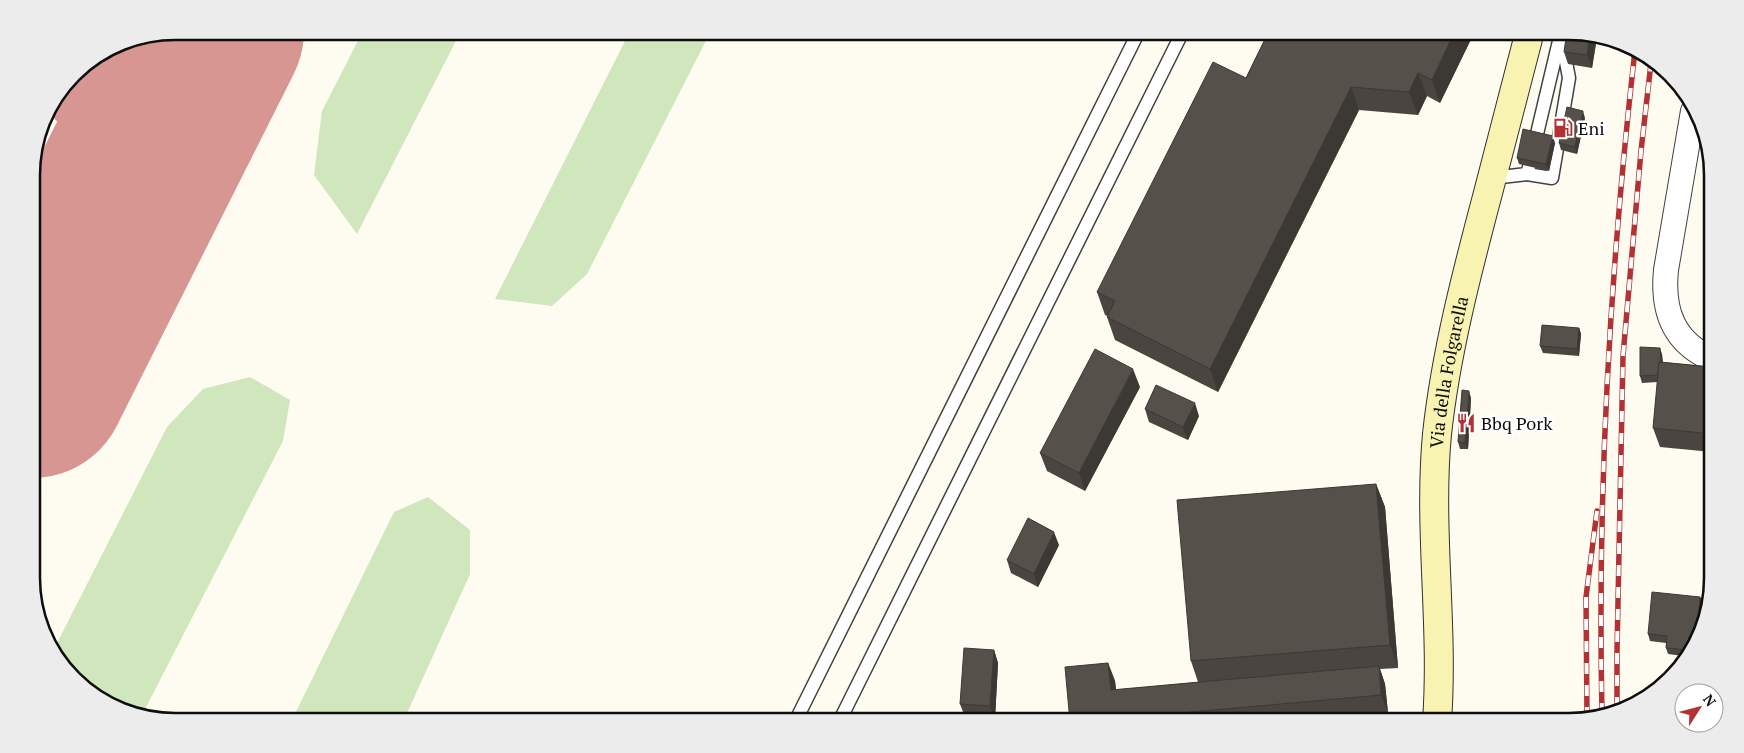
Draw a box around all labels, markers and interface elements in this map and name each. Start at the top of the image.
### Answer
place label: Eni [1578,116,1605,140]
fuel station icon: Eni [1552,117,1574,139]
street label: Via della Folgarella [1424,294,1473,449]
place label: Bbq Pork [1481,411,1553,435]
restaurant icon: Bbq Pork [1455,412,1477,434]
north arrow [1674,683,1724,733]
text: N [1699,690,1721,710]

